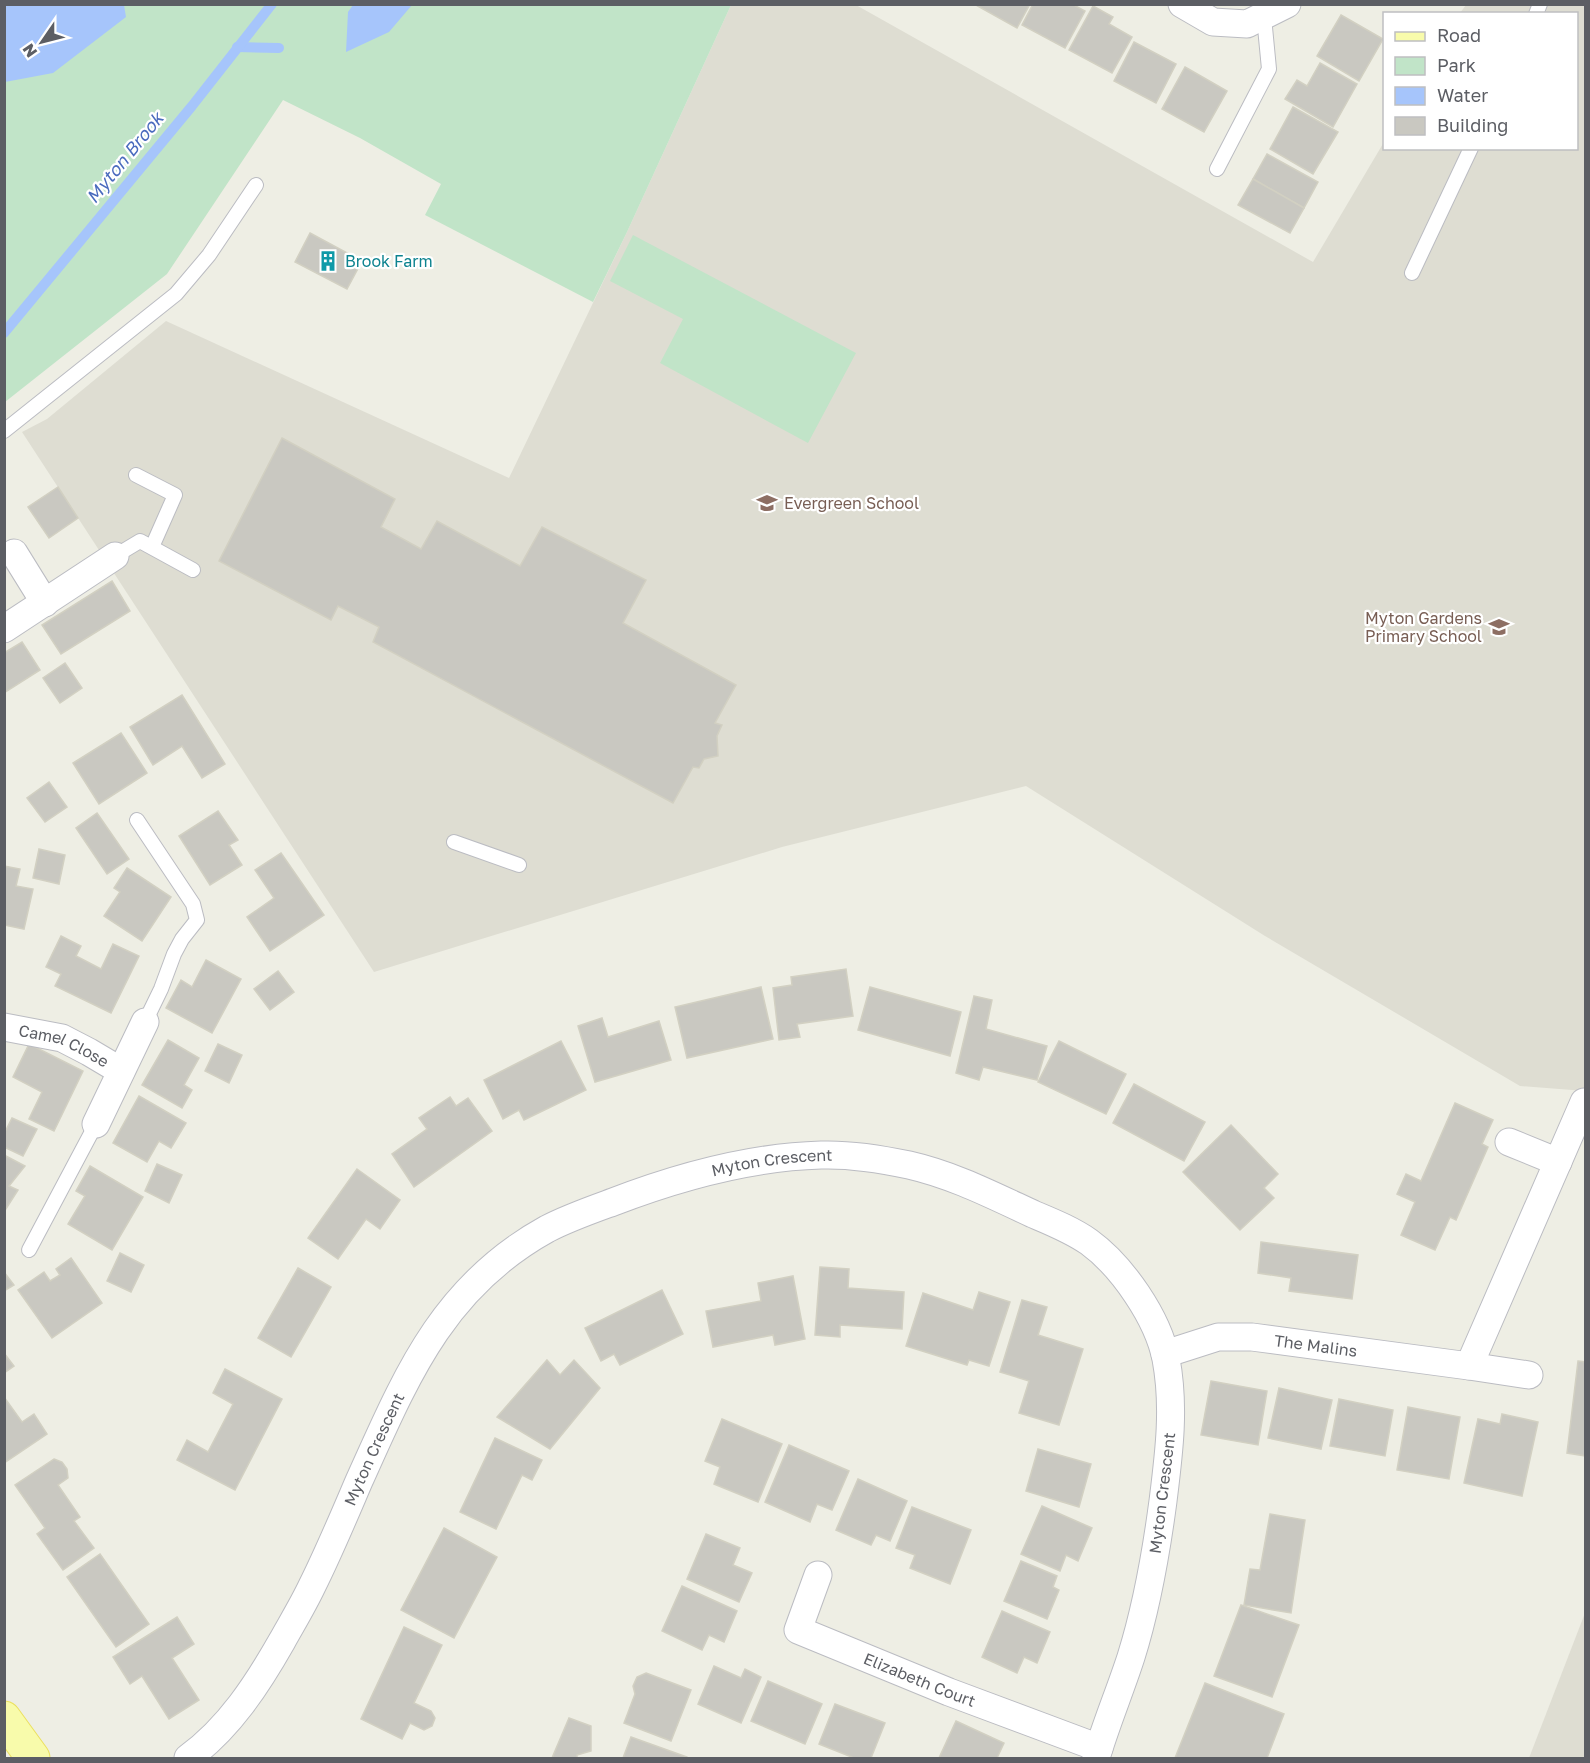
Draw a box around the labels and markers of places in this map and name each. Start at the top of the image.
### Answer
building icon: Brook Farm [316,249,340,273]
place label: Brook Farm [345,251,433,271]
school or university icon: Evergreen School [755,491,779,515]
place label: Evergreen School [784,493,919,513]
place label: Myton Gardens Primary School [1365,608,1482,646]
school or university icon: Myton Gardens Primary School [1487,615,1511,639]

